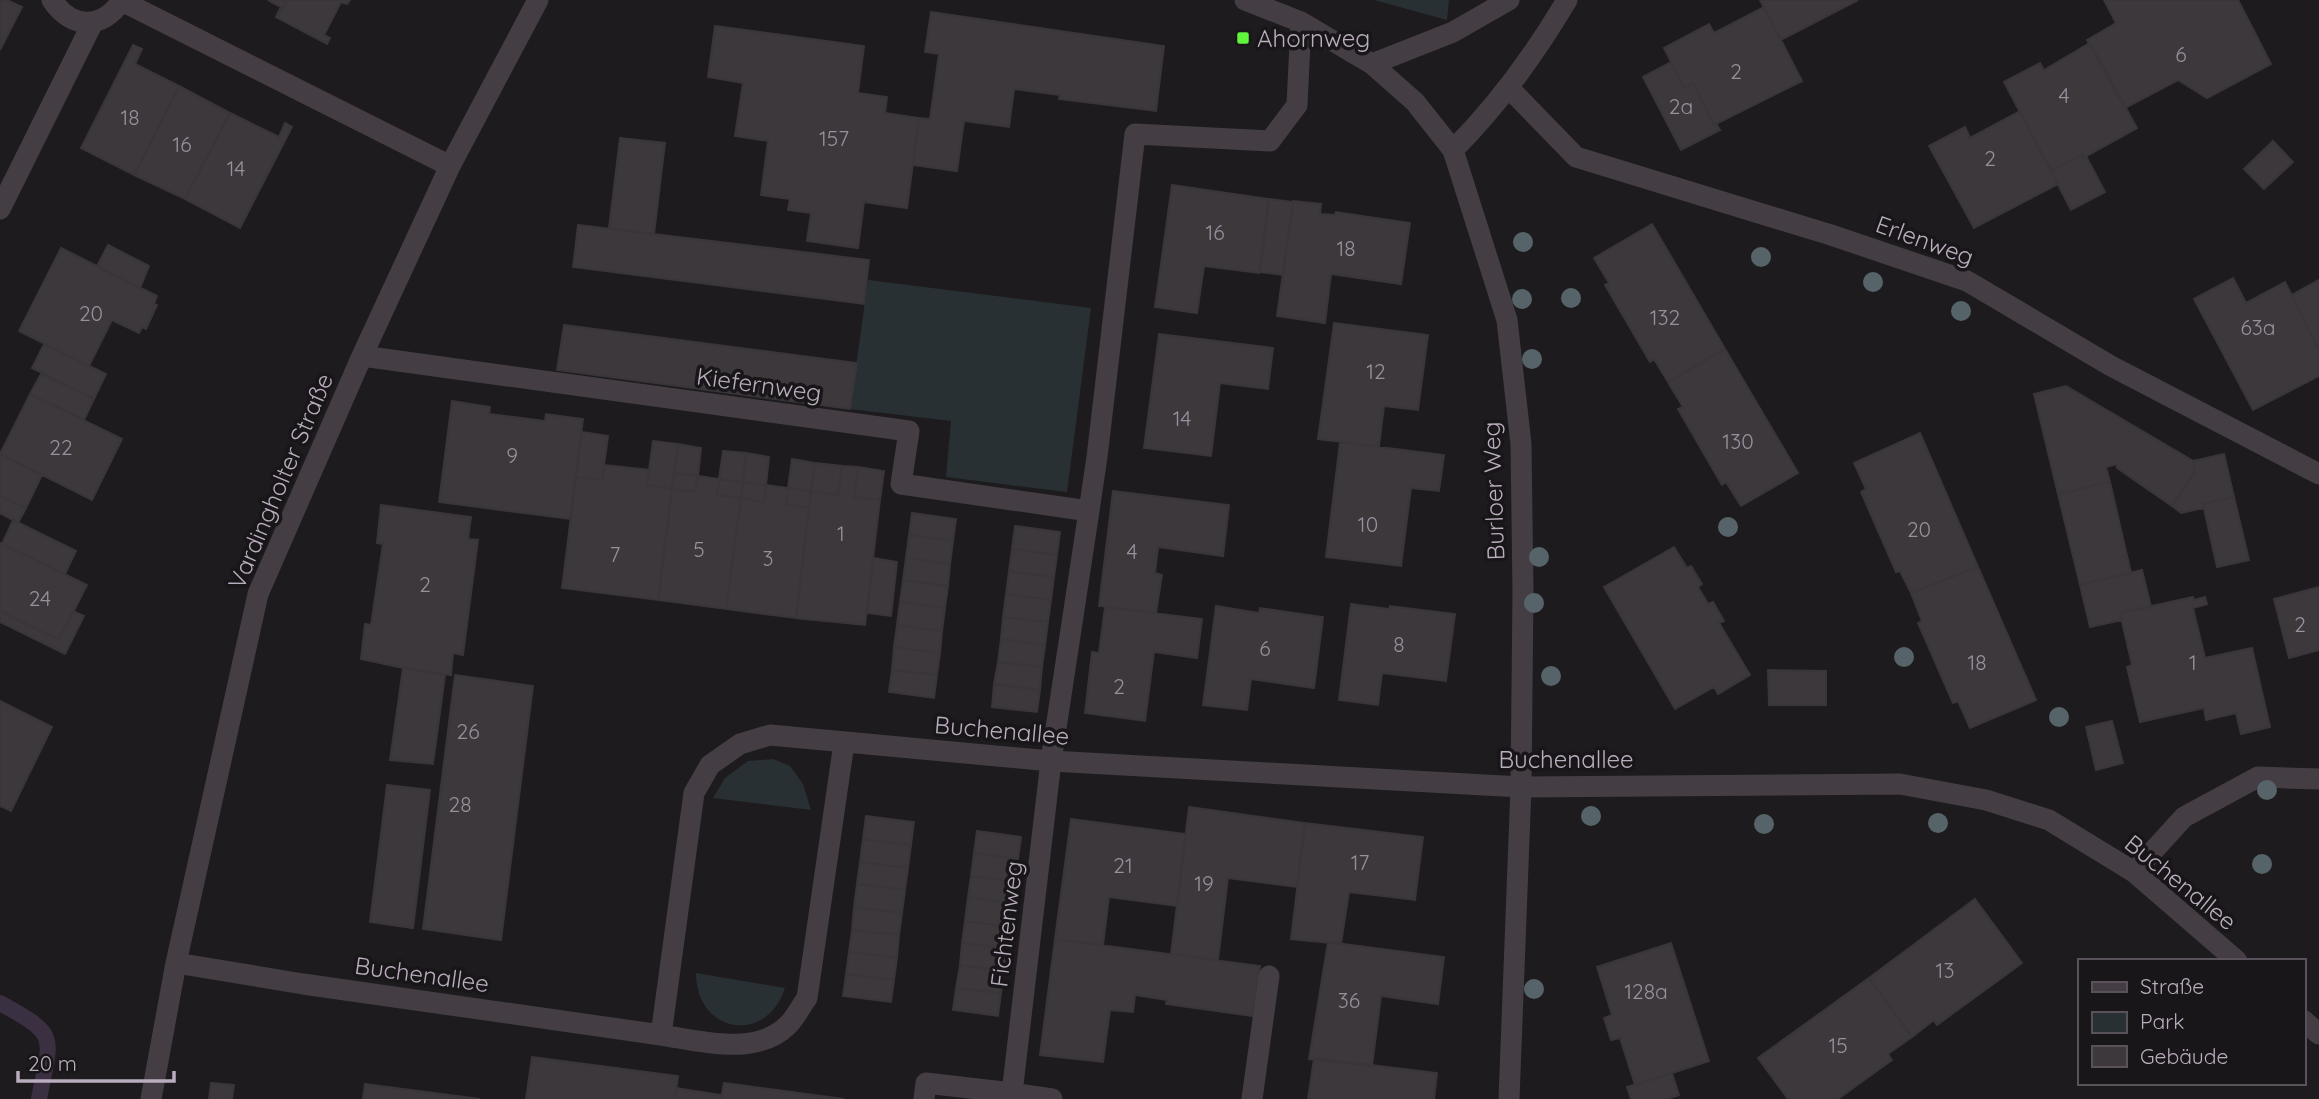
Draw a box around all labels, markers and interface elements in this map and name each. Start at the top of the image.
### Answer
place label: Ahornweg [1257,23,1370,53]
marker: Ahornweg [1235,30,1251,46]
house number: 6 [2175,41,2187,67]
house number: 2 [1730,58,1742,84]
house number: 4 [2058,82,2070,108]
house number: 2a [1669,93,1693,119]
house number: 18 [120,104,140,130]
house number: 157 [819,125,849,151]
house number: 16 [172,131,192,157]
house number: 2 [1984,145,1996,171]
house number: 14 [227,155,245,181]
street label: Erlenweg [1872,208,1978,272]
house number: 16 [1205,219,1225,245]
house number: 18 [1336,235,1356,261]
house number: 20 [79,300,103,326]
house number: 132 [1650,304,1680,330]
house number: 63a [2240,314,2276,340]
house number: 12 [1366,358,1386,384]
street label: Kiefernweg [695,360,823,408]
street label: Vardingholter Straße [221,369,339,593]
house number: 14 [1173,405,1191,431]
street label: Burloer Weg [1476,421,1510,561]
house number: 130 [1722,428,1754,454]
house number: 22 [49,434,73,460]
house number: 9 [506,442,518,468]
house number: 10 [1358,511,1378,537]
house number: 20 [1907,516,1931,542]
house number: 1 [837,520,845,546]
house number: 5 [693,536,705,562]
house number: 4 [1126,538,1138,564]
house number: 7 [610,541,621,567]
house number: 3 [762,545,774,571]
house number: 2 [419,571,431,597]
house number: 24 [29,585,51,611]
house number: 2 [2294,611,2306,637]
house number: 8 [1393,631,1405,657]
house number: 6 [1259,635,1271,661]
house number: 18 [1967,649,1987,675]
house number: 1 [2189,649,2197,675]
house number: 2 [1113,673,1125,699]
street label: Buchenallee [933,709,1071,751]
house number: 26 [457,718,479,744]
street label: Buchenallee [1498,744,1634,774]
house number: 28 [449,791,471,817]
street label: Buchenallee [2119,828,2243,936]
house number: 17 [1351,849,1369,875]
house number: 21 [1113,852,1133,878]
street label: Fichtenweg [983,859,1029,989]
house number: 19 [1194,870,1214,896]
street label: Buchenallee [353,950,491,998]
house number: 13 [1936,957,1954,983]
legend [2078,959,2305,1085]
text: Straße [2140,973,2204,999]
house number: 128a [1624,978,1668,1004]
house number: 36 [1338,987,1360,1013]
text: Park [2140,1008,2184,1034]
house number: 15 [1828,1032,1848,1058]
scale bar [18,1040,173,1084]
text: Gebäude [2140,1043,2228,1069]
text: 20 m [28,1050,77,1076]

